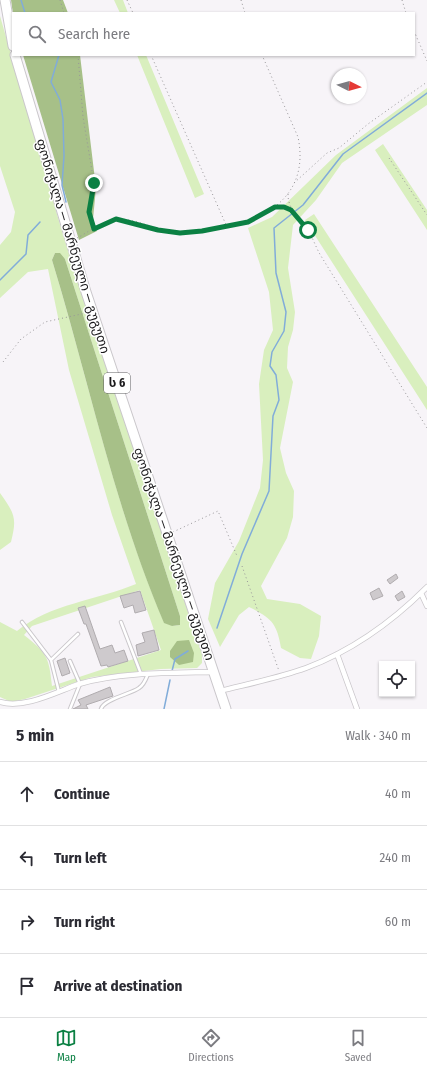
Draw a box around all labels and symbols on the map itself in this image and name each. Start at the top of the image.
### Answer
north arrow [331,68,367,104]
street label: ფონიჭალა — მარნეული — გუგუთი [32,137,113,356]
route end [85,174,103,192]
route start [299,221,317,239]
road number: ს 6 [104,373,130,393]
street label: ფონიჭალა — მარნეული — გუგუთი [129,446,218,663]

